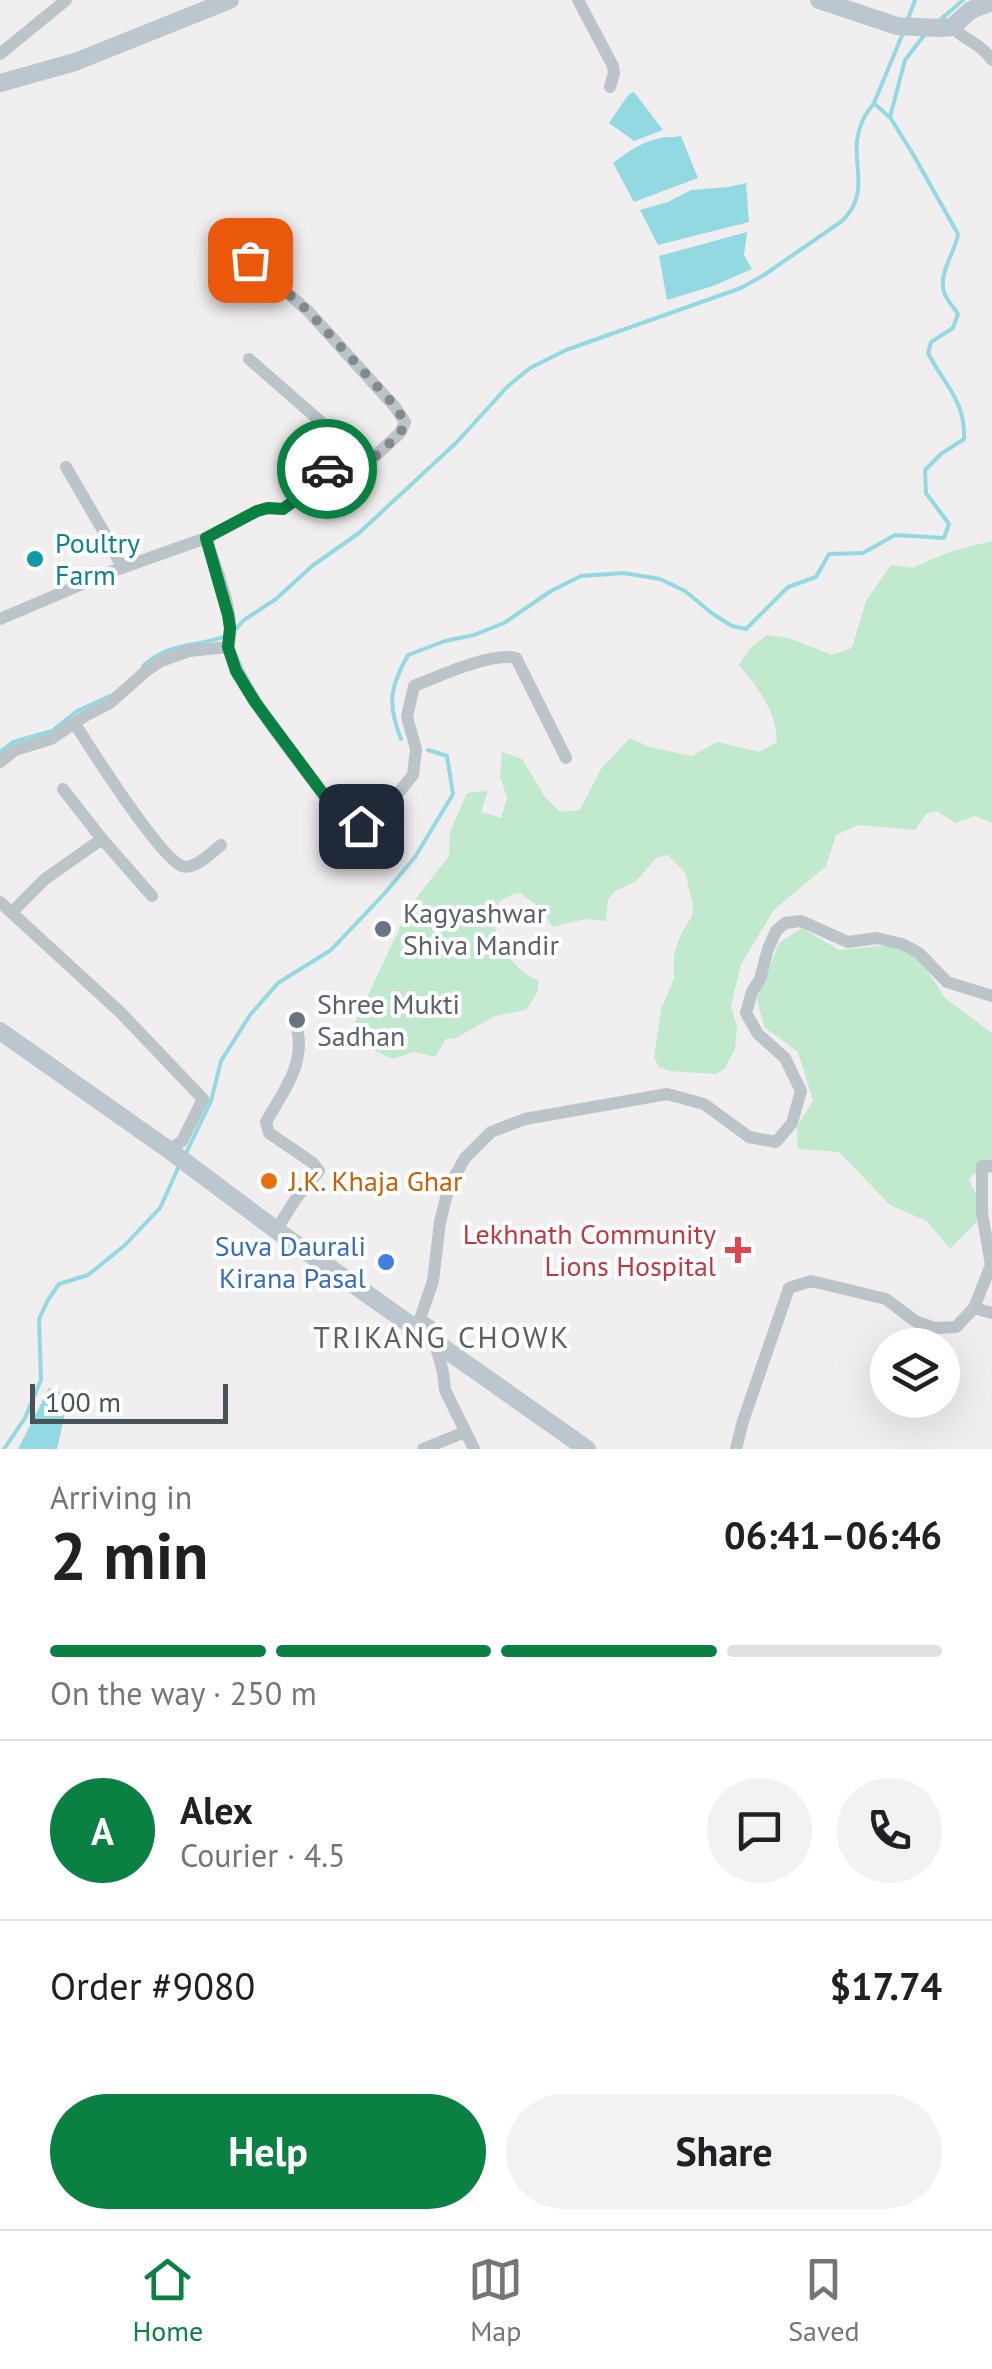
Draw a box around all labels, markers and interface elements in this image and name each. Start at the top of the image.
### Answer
pin [208,218,293,303]
icon: bag [223,233,278,288]
courier [277,419,377,519]
icon: car [300,442,355,497]
place label: Poultry Farm [55,524,140,593]
marker: Poultry Farm [24,548,46,570]
pin [319,784,404,869]
icon: home [334,799,389,854]
place label: Kagyashwar Shiva Mandir [403,894,559,963]
marker: Kagyashwar Shiva Mandir [372,918,394,940]
place label: Shree Mukti Sadhan [317,985,460,1054]
marker: Shree Mukti Sadhan [286,1009,308,1031]
place label: J.K. Khaja Ghar [288,1162,463,1199]
marker: J.K. Khaja Ghar [258,1170,280,1192]
place label: Lekhnath Community Lions Hospital [463,1215,716,1284]
place label: Suva Daurali Kirana Pasal [215,1227,366,1296]
marker: Lekhnath Community Lions Hospital [725,1237,751,1263]
marker: Suva Daurali Kirana Pasal [375,1251,397,1273]
district label: TRIKANG CHOWK [313,1317,571,1356]
map controls [870,1328,960,1418]
button: layers [870,1328,960,1418]
scale bar [30,1379,228,1424]
text: 100 m [45,1383,121,1420]
text: Arriving in [50,1476,192,1518]
text: 06:41–06:46 [724,1510,942,1559]
text: 2 min [50,1513,209,1597]
text: On the way · 250 m [50,1672,317,1714]
button: chat [707,1778,812,1883]
button: phone [837,1778,942,1883]
text: Alex [180,1785,253,1834]
text: A [91,1806,114,1855]
text: Courier · 4.5 [180,1834,346,1876]
text: Order #9080 [50,1961,255,2010]
text: $17.74 [829,1961,942,2010]
button: Help [50,2094,486,2209]
button: Share [506,2094,942,2209]
tab: Home [132,2252,203,2349]
tab: Map [468,2252,523,2349]
tab: Saved [788,2252,859,2349]

